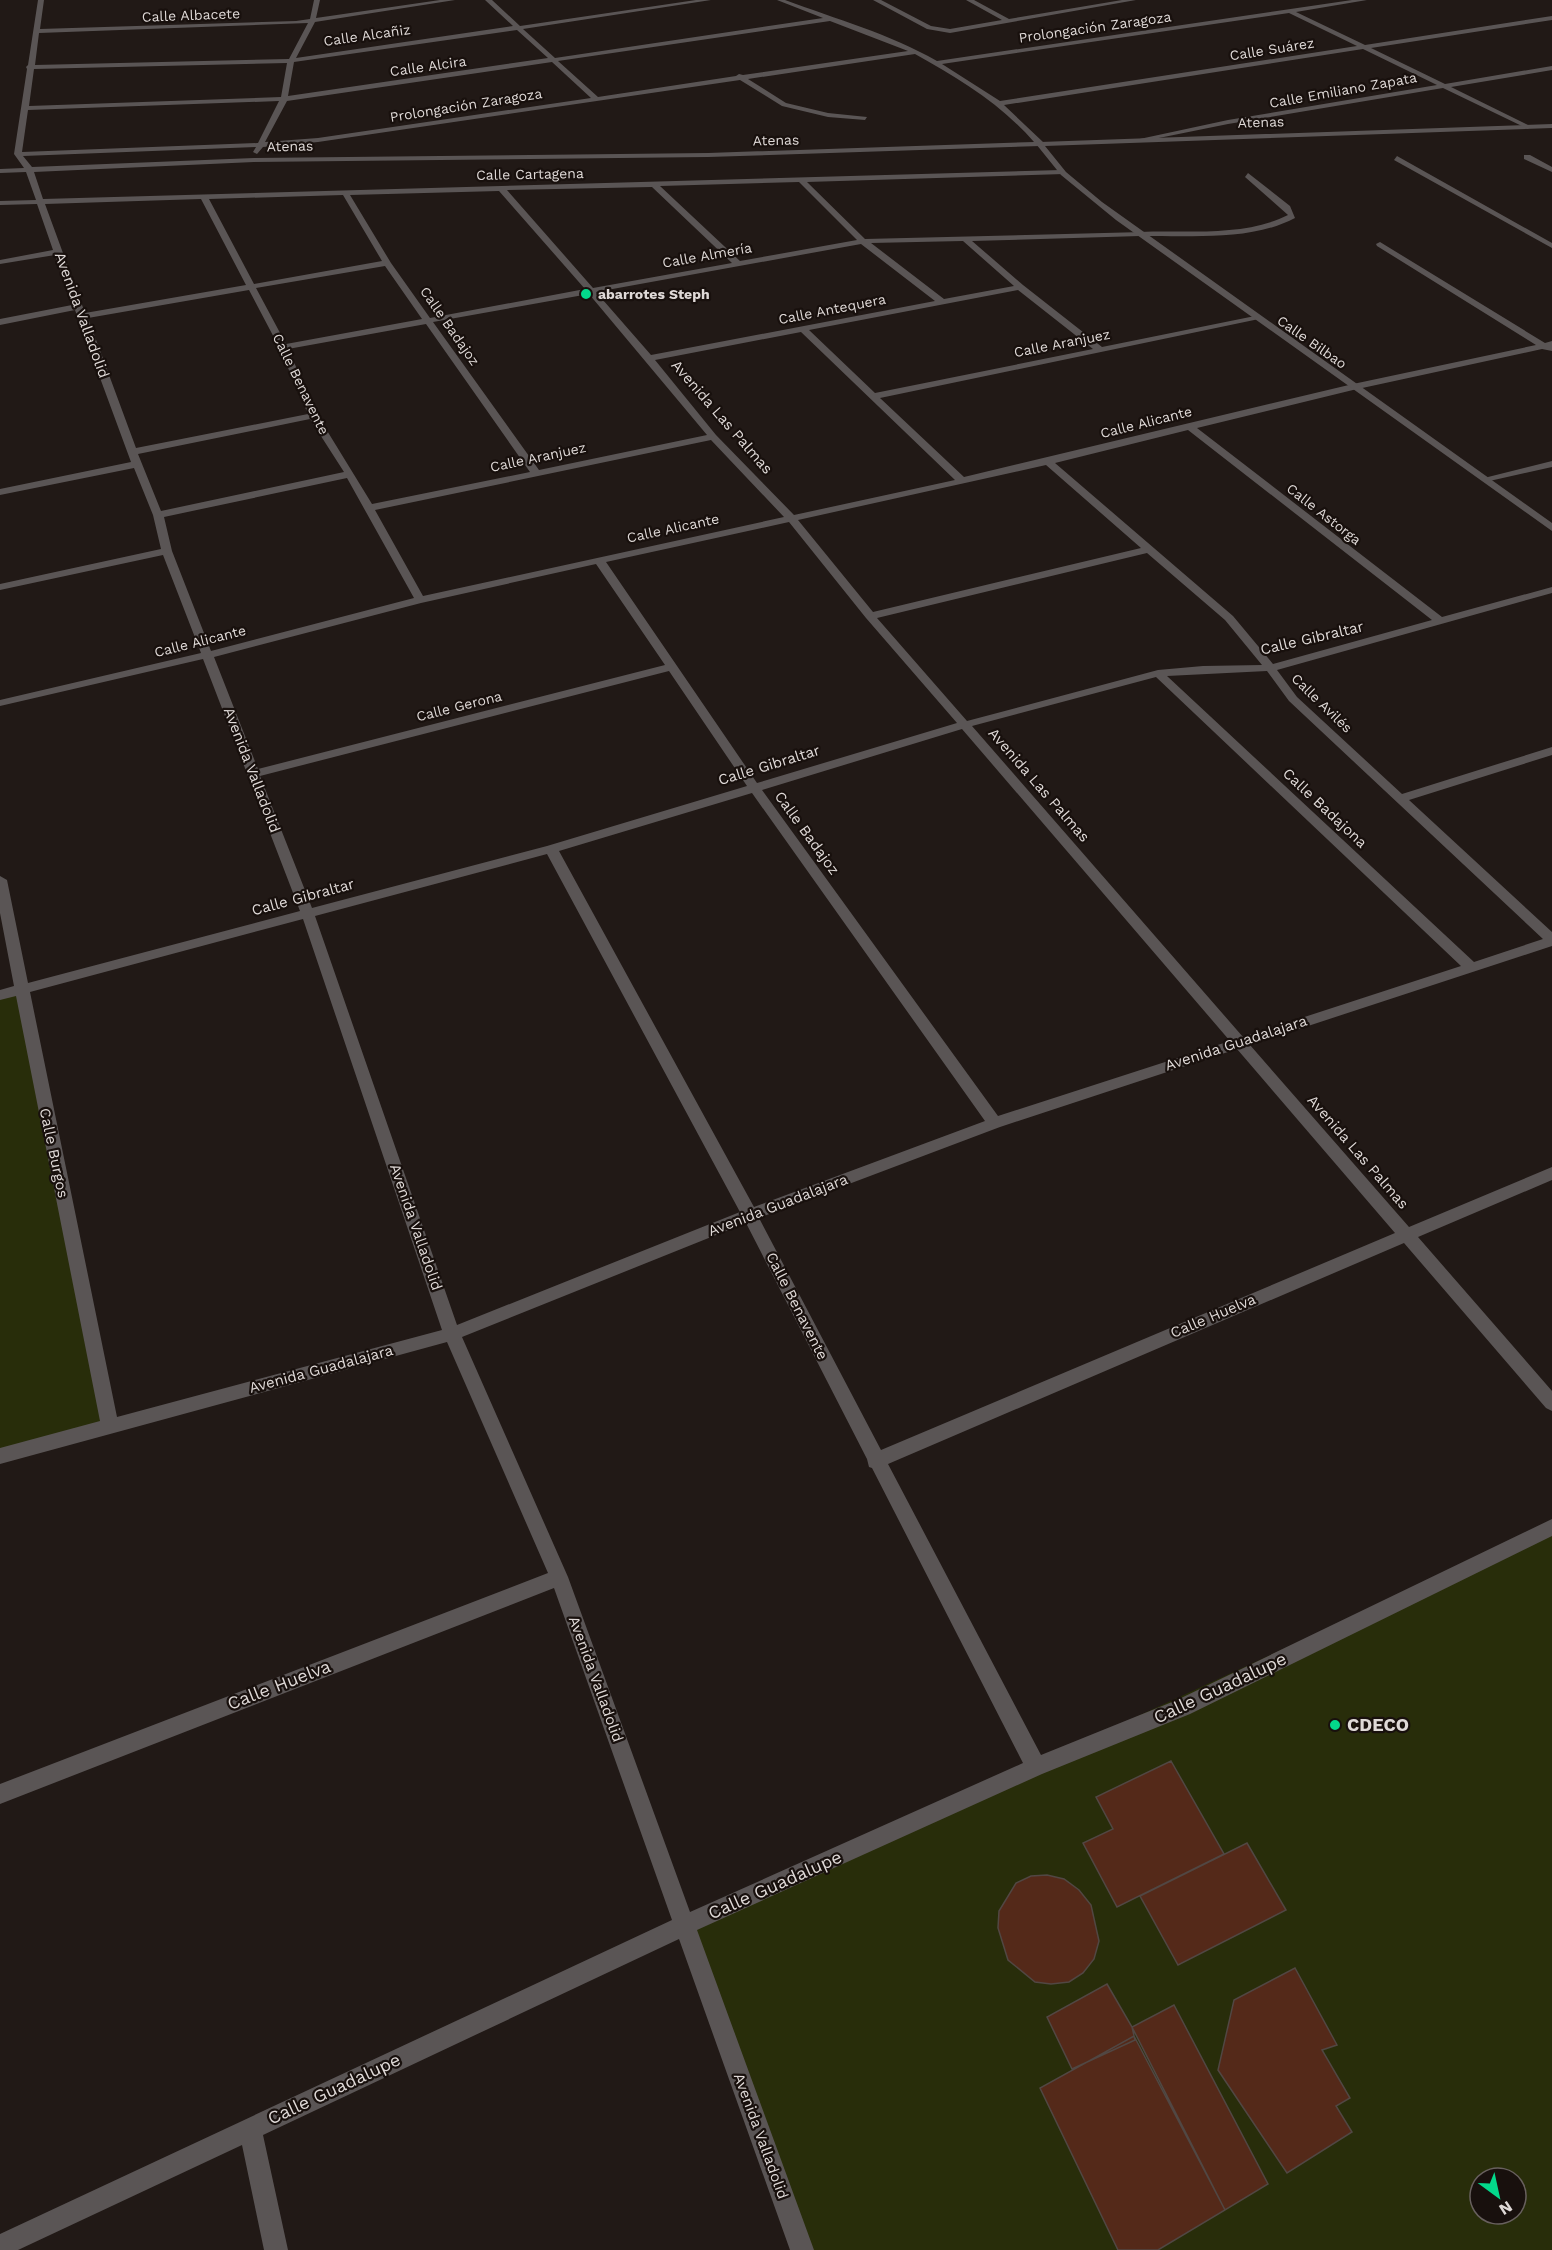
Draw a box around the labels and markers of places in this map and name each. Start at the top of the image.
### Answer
place label: abarrotes Steph [598,286,710,302]
marker: abarrotes Steph [579,287,593,301]
place label: CDECO [1347,1714,1409,1735]
marker: CDECO [1328,1718,1342,1732]

